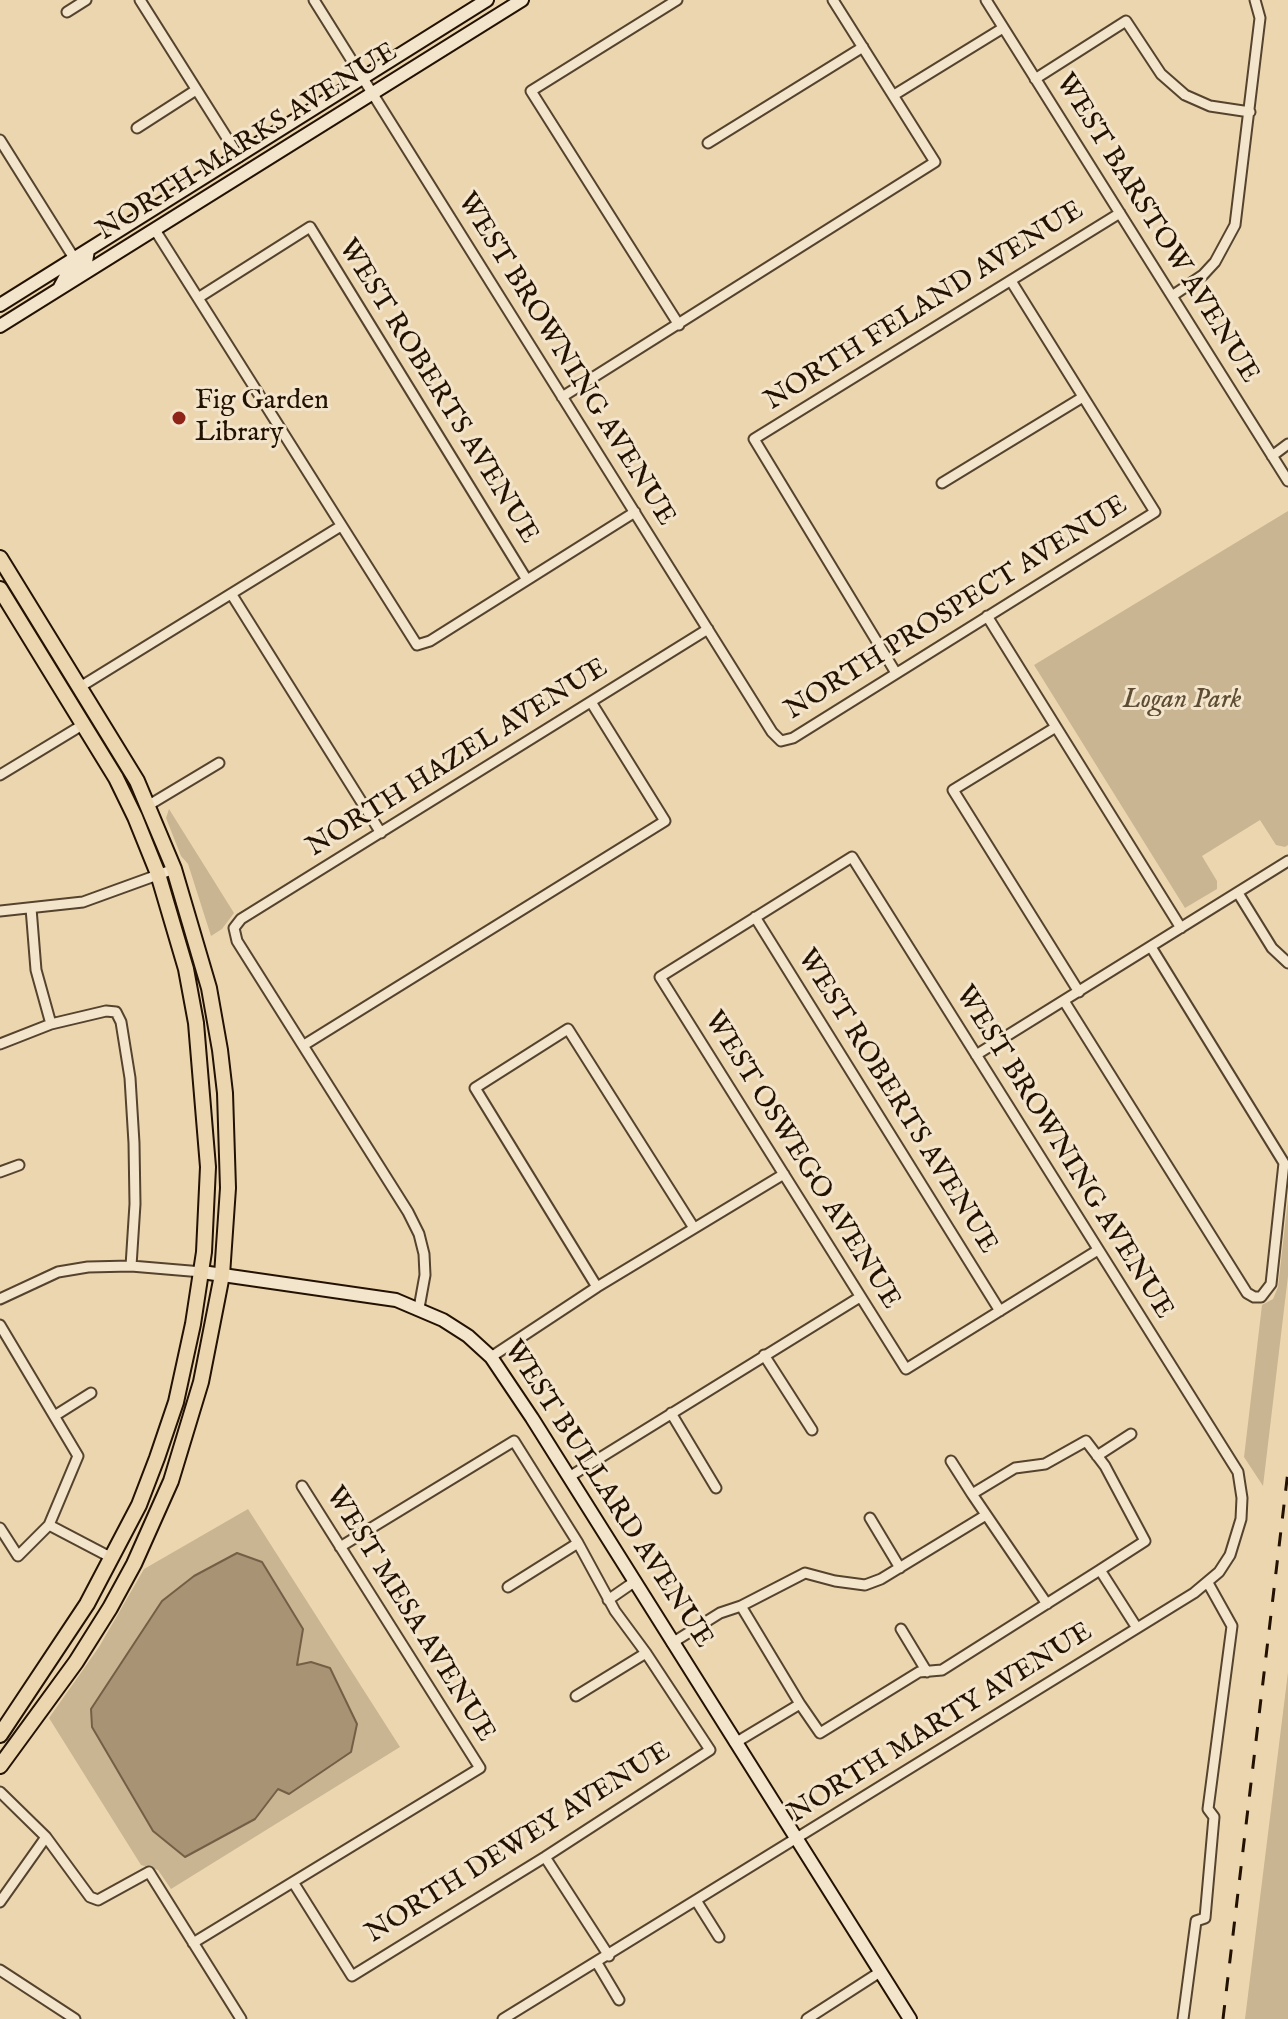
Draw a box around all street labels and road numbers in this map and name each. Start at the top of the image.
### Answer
street label: NORTH MARKS AVENUE [92,37,404,249]
street label: WEST BARSTOW AVENUE [1047,68,1265,390]
street label: WEST BROWNING AVENUE [448,187,682,533]
street label: NORTH FELAND AVENUE [759,195,1091,419]
street label: WEST ROBERTS AVENUE [329,233,545,551]
street label: NORTH PROSPECT AVENUE [780,489,1134,729]
street label: NORTH HAZEL AVENUE [301,652,615,866]
street label: WEST ROBERTS AVENUE [788,943,1004,1261]
street label: WEST BROWNING AVENUE [946,980,1180,1326]
street label: WEST OSWEGO AVENUE [695,1006,907,1316]
street label: WEST BULLARD AVENUE [495,1335,719,1655]
street label: WEST MESA AVENUE [317,1481,501,1749]
street label: NORTH MARTY AVENUE [783,1616,1099,1832]
street label: NORTH DEWEY AVENUE [360,1736,678,1952]

